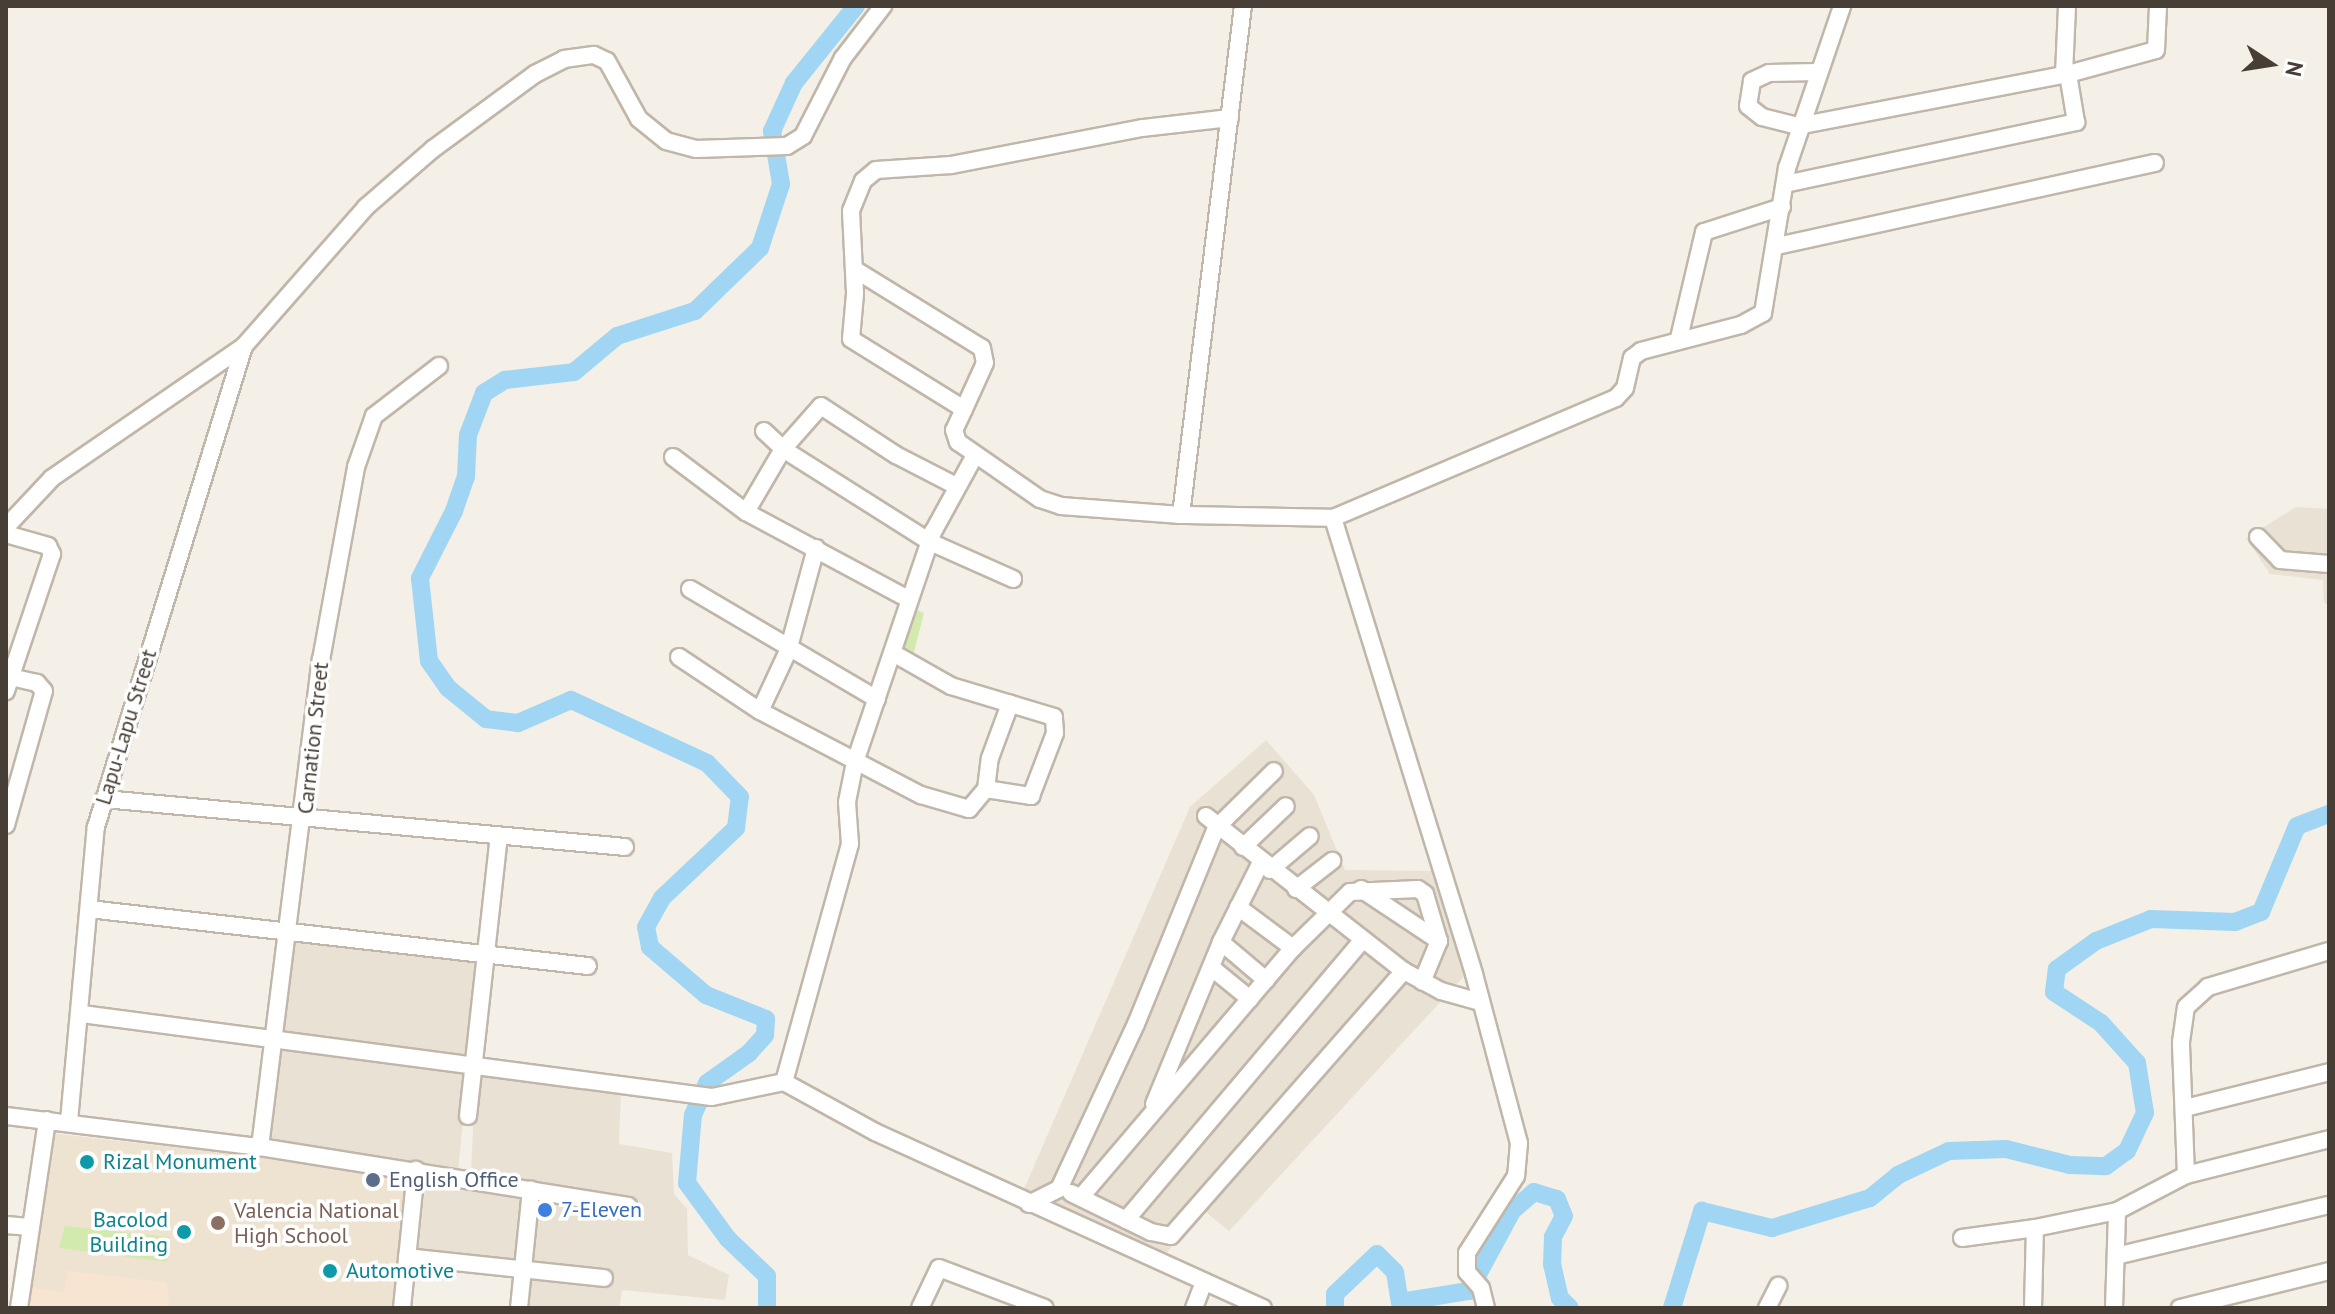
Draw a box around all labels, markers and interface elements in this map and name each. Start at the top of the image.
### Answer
north arrow [2231,24,2311,104]
text: N [2279,59,2310,79]
street label: Lapu-Lapu Street [90,646,162,808]
street label: Carnation Street [292,661,334,815]
place label: Rizal Monument [103,1149,257,1175]
marker: Rizal Monument [78,1153,96,1171]
place label: English Office [389,1167,519,1193]
marker: English Office [364,1171,382,1189]
place label: Valencia National High School [234,1197,399,1248]
place label: 7-Eleven [561,1197,642,1223]
marker: 7-Eleven [536,1201,554,1219]
place label: Bacolod Building [89,1206,168,1258]
marker: Valencia National High School [209,1214,227,1232]
marker: Bacolod Building [175,1223,193,1241]
place label: Automotive [346,1258,454,1284]
marker: Automotive [321,1262,339,1280]

